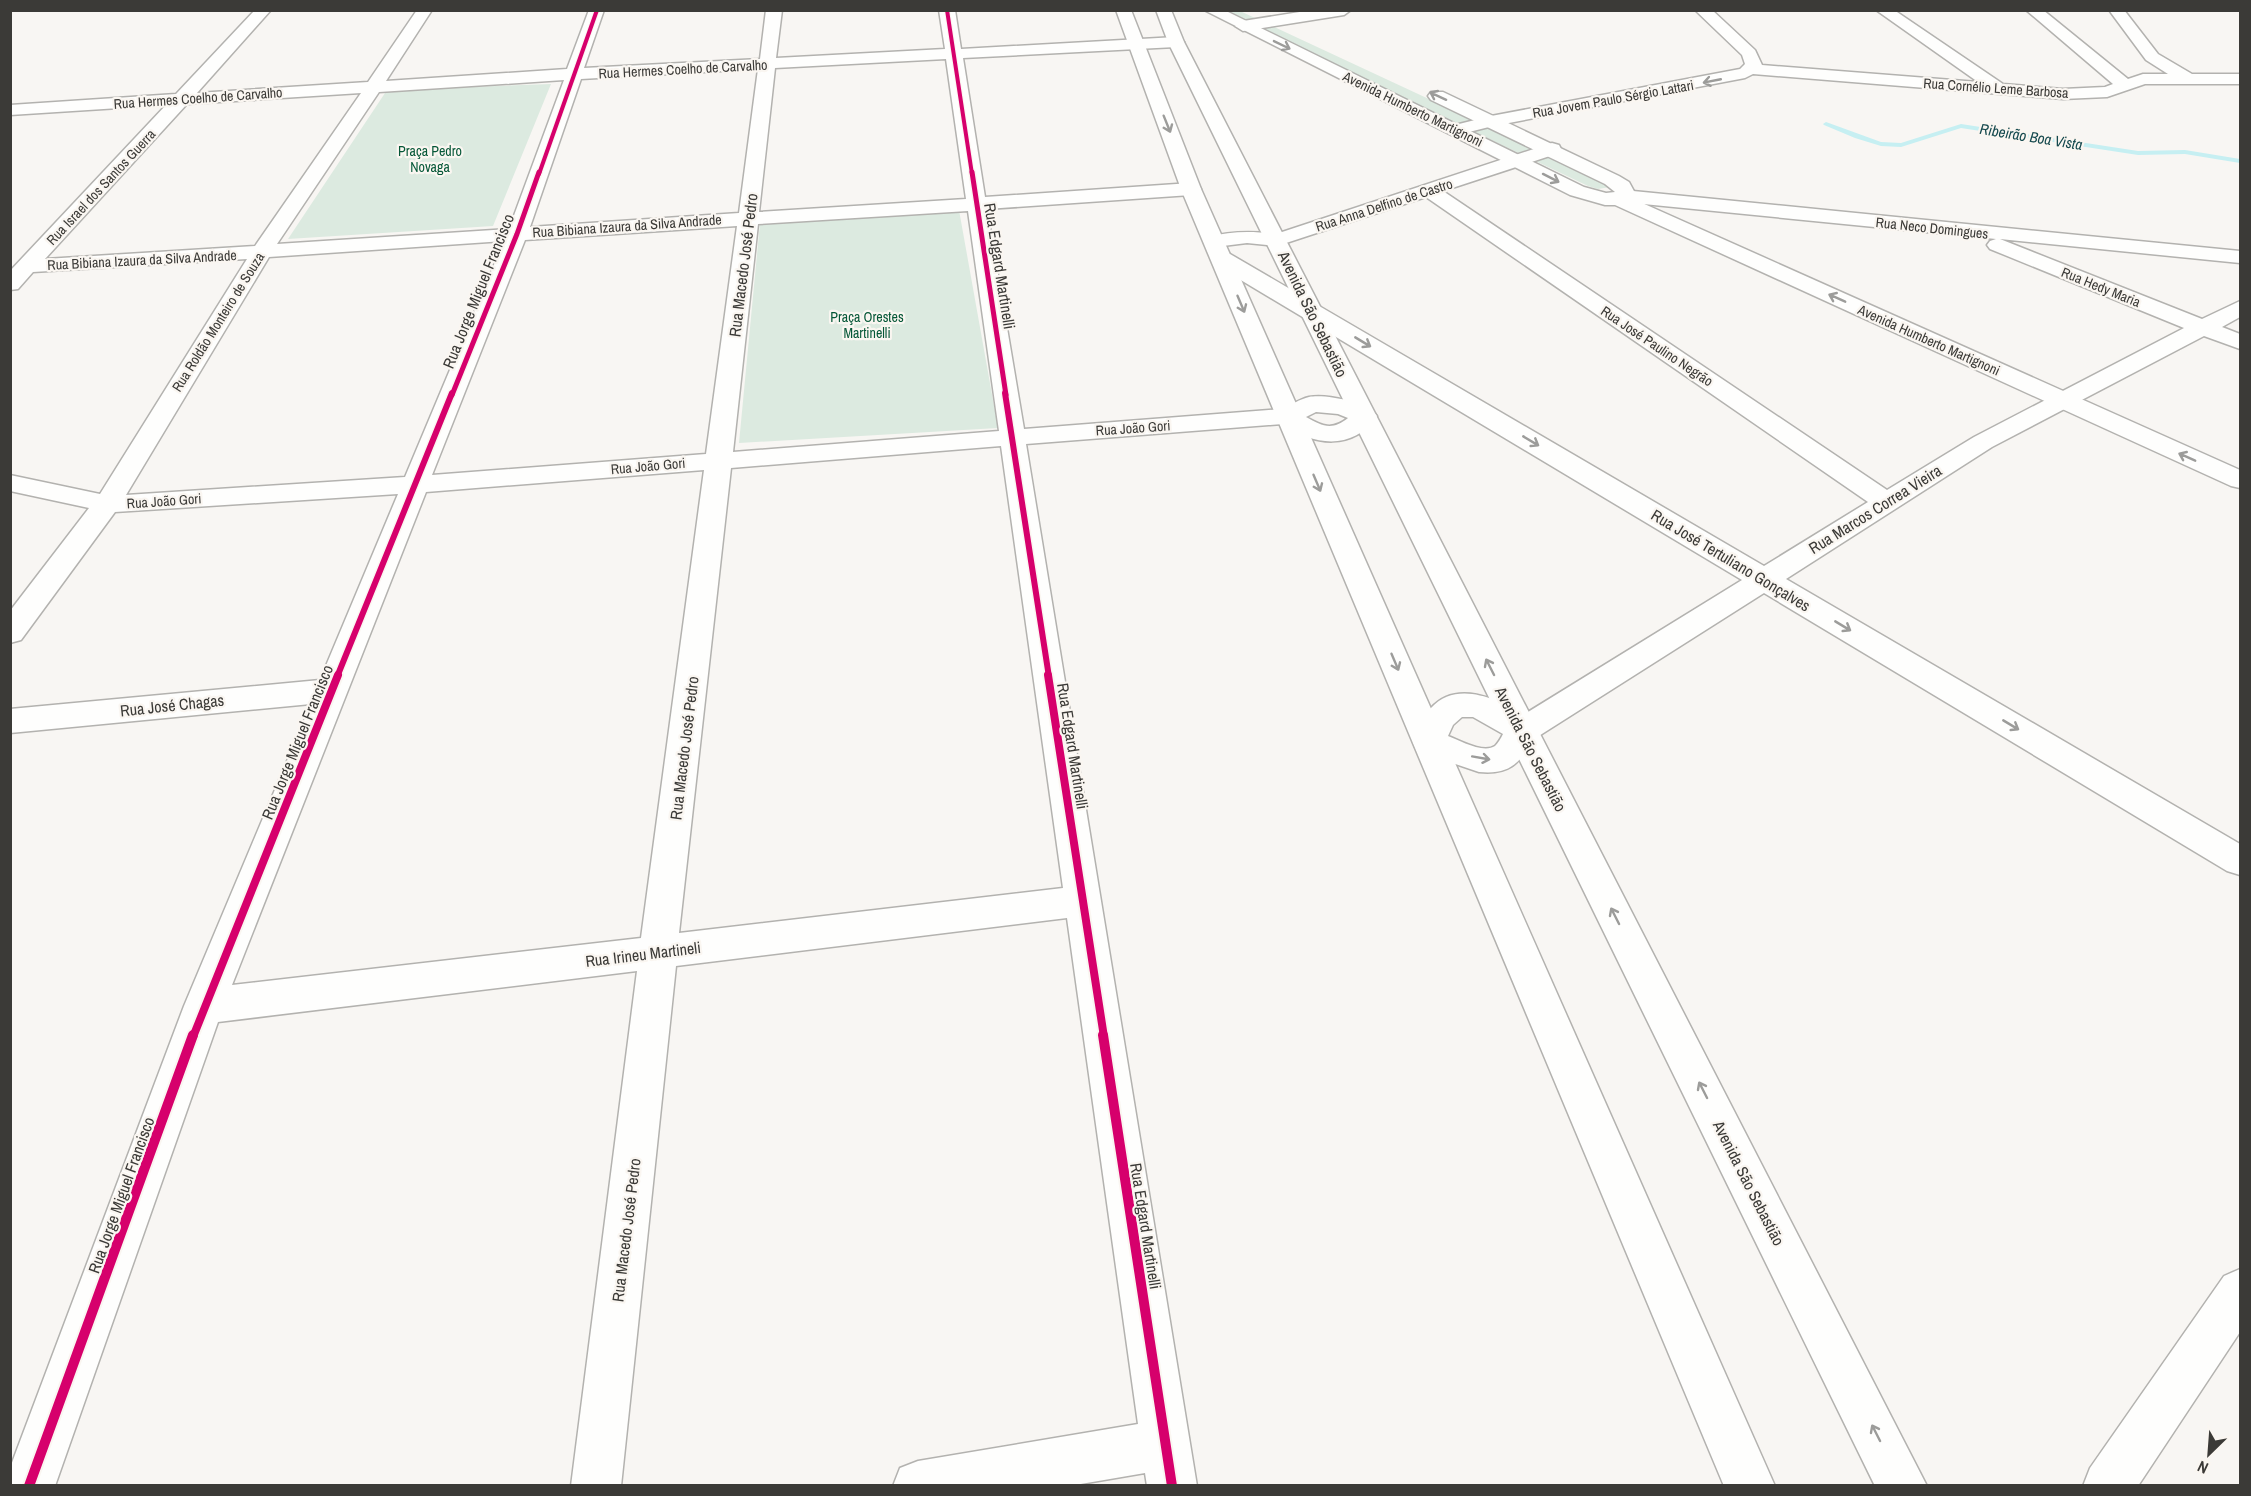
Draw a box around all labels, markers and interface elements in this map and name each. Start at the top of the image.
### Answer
one-way arrow [1273,40,1291,52]
street label: Rua Hermes Coelho de Carvalho [598,56,768,82]
street label: Avenida Humberto Martignoni [1339,67,1486,151]
street label: Rua Cornélio Leme Barbosa [1923,74,2070,102]
street label: Rua Jovem Paulo Sérgio Lattari [1531,76,1695,122]
one-way arrow [1703,76,1723,87]
street label: Rua Hermes Coelho de Carvalho [113,83,283,113]
one-way arrow [1430,90,1448,102]
one-way arrow [1162,114,1173,132]
water label: Ribeirão Boa Vista [1978,118,2084,155]
street label: Rua Israel dos Santos Guerra [43,125,160,249]
park label: Praça Pedro Novaga [398,142,462,176]
one-way arrow [1542,173,1560,184]
street label: Rua Anna Delfino de Castro [1313,174,1455,236]
street label: Rua Macedo José Pedro [723,192,763,338]
street label: Rua Edgard Martinelli [979,201,1021,331]
street label: Rua Jorge Miguel Francisco [437,210,519,372]
street label: Rua Bibiana Izaura da Silva Andrade [532,210,722,242]
street label: Rua Neco Domingues [1875,213,1989,243]
street label: Rua Bibiana Izaura da Silva Andrade [47,246,237,274]
street label: Avenida São Sebastião [1273,246,1353,381]
street label: Rua Roldão Monteiro de Souza [168,249,269,395]
street label: Rua Hedy Maria [2059,263,2144,311]
one-way arrow [1829,292,1847,304]
one-way arrow [1236,294,1247,313]
street label: Avenida Humberto Martignoni [1854,300,2003,379]
street label: Rua José Paulino Negrão [1597,302,1717,390]
park label: Praça Orestes Martinelli [830,308,904,342]
one-way arrow [1354,336,1371,348]
street label: Rua João Gori [1095,416,1171,440]
one-way arrow [1522,435,1539,447]
one-way arrow [2179,450,2197,462]
street label: Rua João Gori [610,454,686,478]
street label: Rua Marcos Correa Vieira [1804,459,1946,559]
one-way arrow [1312,474,1323,492]
street label: Rua João Gori [126,489,202,513]
street label: Rua José Tertuliano Gonçalves [1647,504,1815,616]
one-way arrow [1834,620,1851,632]
one-way arrow [1389,653,1401,671]
one-way arrow [1483,658,1495,676]
street label: Rua Jorge Miguel Francisco [256,661,338,823]
street label: Rua Macedo José Pedro [664,675,704,821]
street label: Rua Edgard Martinelli [1052,681,1094,811]
street label: Avenida São Sebastião [1489,682,1572,815]
street label: Rua José Chagas [119,689,225,721]
one-way arrow [2002,720,2019,732]
one-way arrow [1471,753,1490,764]
one-way arrow [1609,908,1620,926]
street label: Rua Irineu Martineli [584,936,702,972]
one-way arrow [1697,1082,1708,1100]
street label: Rua Jorge Miguel Francisco [82,1114,160,1276]
street label: Avenida São Sebastião [1707,1116,1790,1249]
street label: Rua Macedo José Pedro [606,1157,646,1303]
street label: Rua Edgard Martinelli [1125,1161,1167,1291]
north arrow [2179,1424,2239,1484]
one-way arrow [1869,1425,1881,1443]
text: N [2194,1456,2212,1480]

